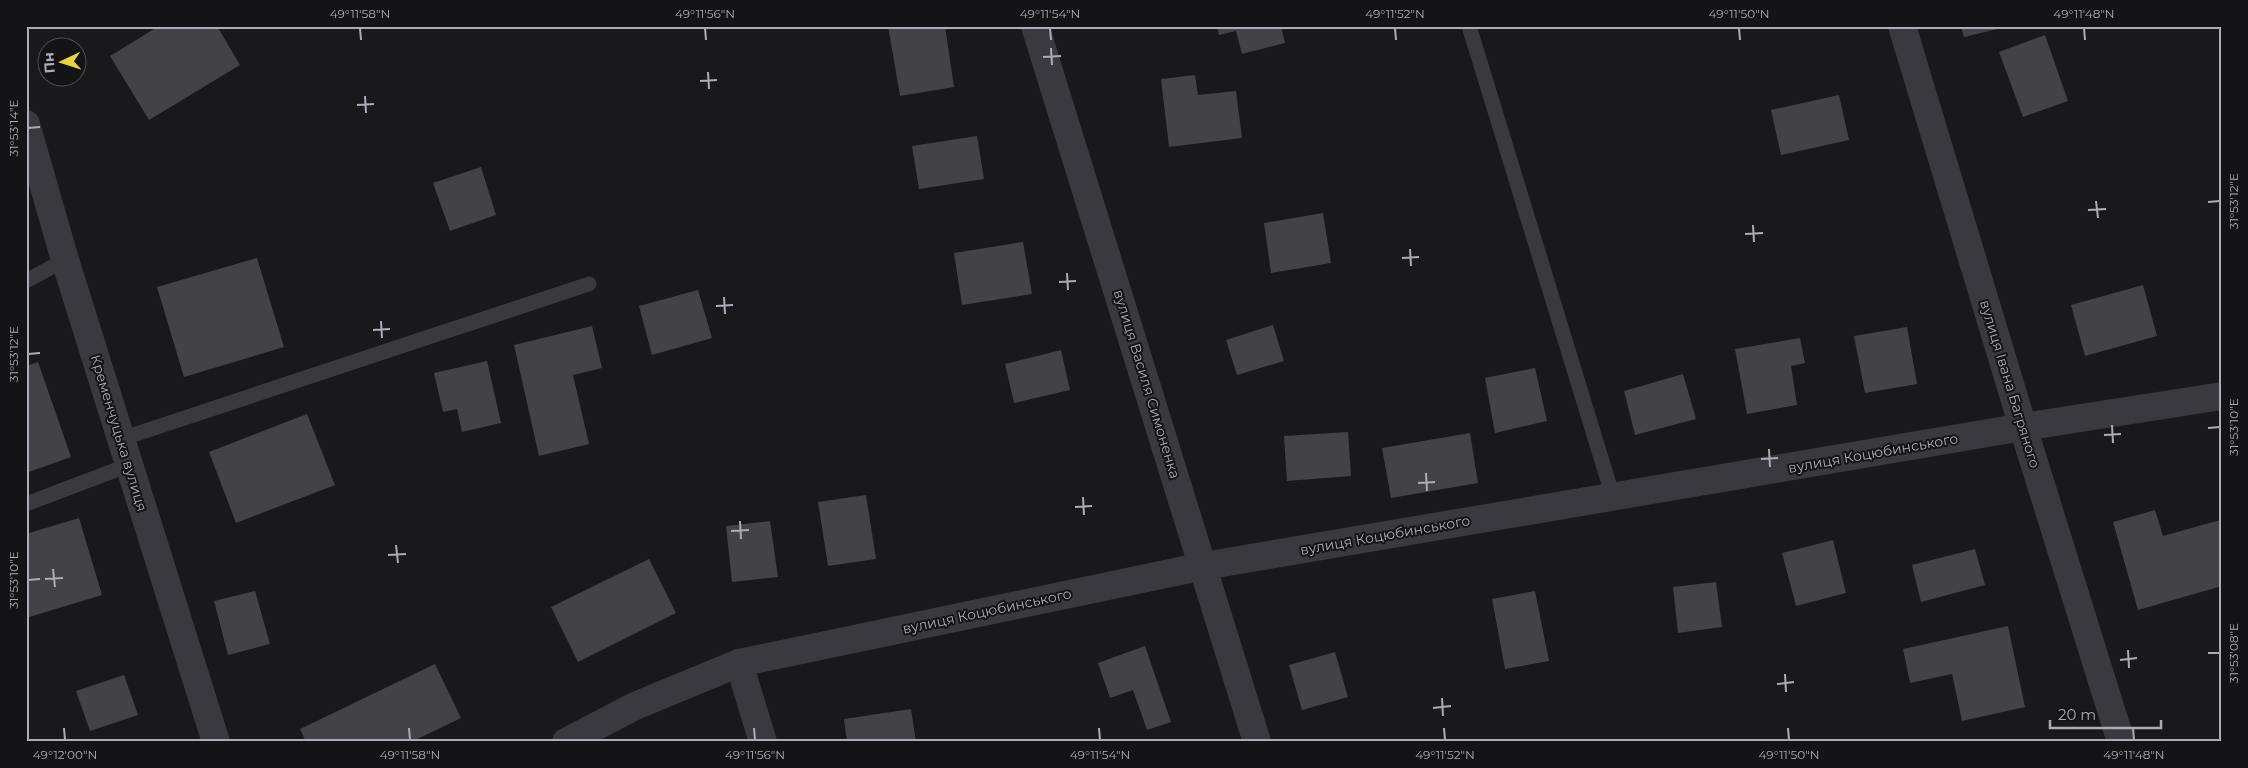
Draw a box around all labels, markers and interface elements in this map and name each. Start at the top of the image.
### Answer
text: 49°11'58"N [330,6,390,21]
text: 49°11'56"N [675,6,735,21]
text: 49°11'54"N [1020,6,1080,21]
text: 49°11'52"N [1365,6,1425,21]
text: 49°11'50"N [1709,6,1769,21]
text: 49°11'48"N [2053,6,2115,21]
north arrow [38,38,88,88]
text: Пн [39,52,59,74]
text: 31°53'14"E [6,99,21,157]
text: 31°53'12"E [2226,173,2241,229]
street label: вулиця Василя Симоненка [1110,287,1184,481]
street label: вулиця Івана Багряного [1976,298,2044,470]
text: 31°53'12"E [6,326,21,382]
street label: Кременчуцька вулиця [87,352,151,514]
text: 31°53'10"E [2226,398,2241,456]
street label: вулиця Коцюбинського [1787,429,1959,477]
street label: вулиця Коцюбинського [1299,511,1471,559]
text: 31°53'10"E [6,551,21,609]
street label: вулиця Коцюбинського [901,584,1073,638]
text: 31°53'08"E [2226,623,2241,683]
scale bar [2050,698,2162,730]
text: 20 m [2058,705,2096,724]
text: 49°12'00"N [33,747,97,762]
text: 49°11'58"N [380,747,440,762]
text: 49°11'56"N [725,747,785,762]
text: 49°11'54"N [1070,747,1130,762]
text: 49°11'52"N [1415,747,1475,762]
text: 49°11'50"N [1759,747,1819,762]
text: 49°11'48"N [2103,747,2165,762]

